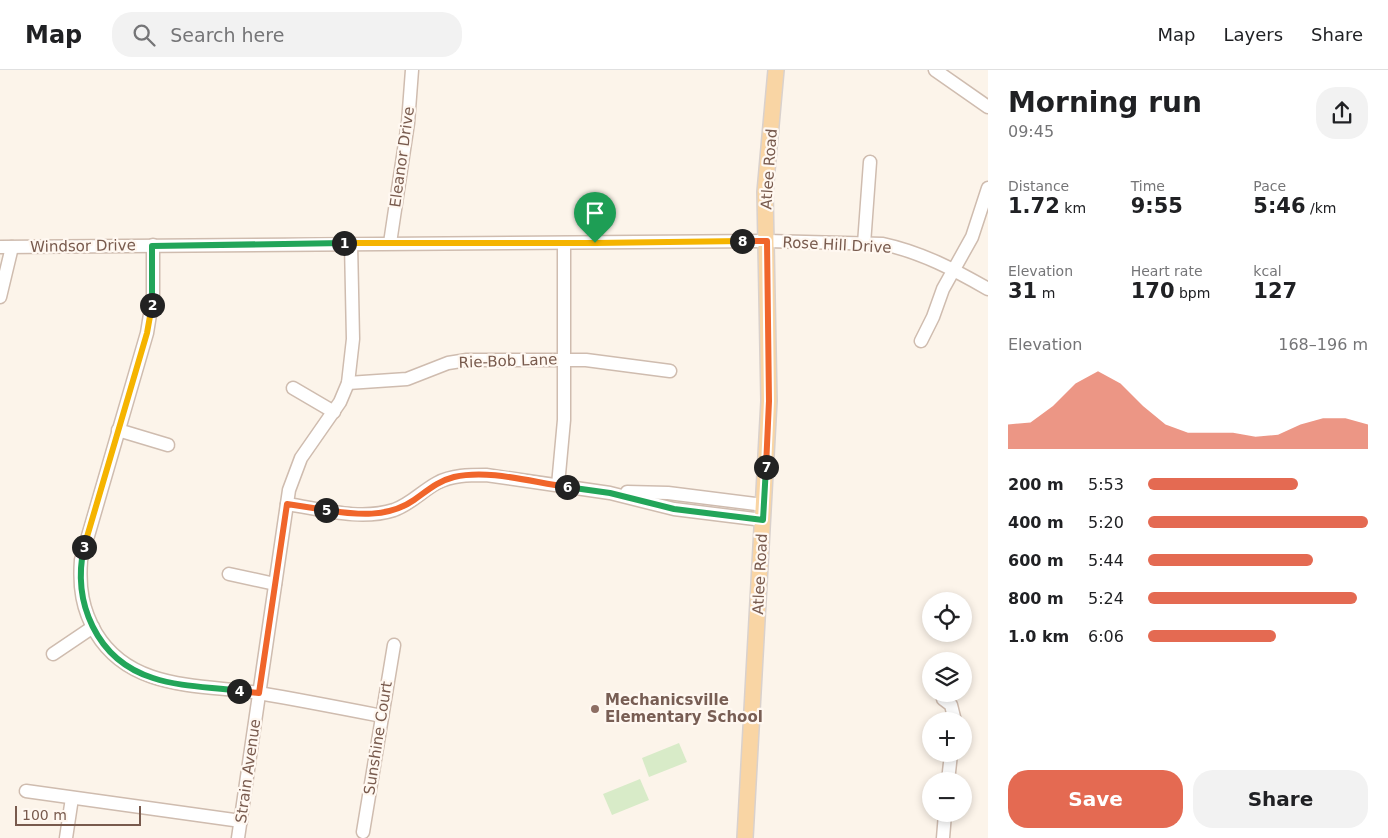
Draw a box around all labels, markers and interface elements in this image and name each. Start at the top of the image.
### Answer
search box [112,12,462,57]
text: Map [25,21,82,49]
icon: search [130,21,158,49]
text: Search here [170,24,284,46]
text: Map [1157,24,1195,45]
text: Layers [1223,24,1283,45]
text: Share [1311,24,1363,45]
text: Morning run [1008,86,1202,119]
button: share [1316,87,1368,139]
street label: Eleanor Drive [386,105,418,209]
text: 09:45 [1008,122,1054,141]
street label: Atlee Road [757,128,781,210]
text: Distance [1008,178,1069,194]
text: Time [1131,178,1165,194]
text: Pace [1253,178,1286,194]
pin [574,192,616,243]
text: 1.72 [1008,194,1060,218]
text: 9:55 [1131,194,1183,218]
text: 5:46 [1253,194,1306,218]
icon: arrive [581,199,609,227]
text: km [1060,200,1086,216]
text: /km [1306,200,1336,216]
pin: 8 [730,228,754,254]
pin: 1 [332,230,356,256]
text: 8 [738,233,747,249]
street label: Rose Hill Drive [782,233,892,257]
text: 1 [340,235,349,251]
street label: Windsor Drive [30,236,136,256]
text: Elevation [1008,263,1073,279]
text: Heart rate [1131,263,1203,279]
text: kcal [1253,263,1282,279]
text: 31 [1008,279,1037,303]
text: 170 [1131,279,1175,303]
text: 127 [1253,279,1297,303]
text: m [1037,285,1055,301]
text: bpm [1175,285,1210,301]
pin: 2 [140,292,164,318]
text: 2 [148,297,157,313]
text: Elevation [1008,335,1082,354]
text: 168–196 m [1278,335,1368,354]
street label: Rie-Bob Lane [458,350,558,372]
pin: 7 [754,454,778,480]
text: 7 [762,459,771,475]
pin: 6 [554,474,580,500]
text: 200 m [1008,475,1064,494]
text: 5:53 [1088,475,1124,494]
text: 6 [563,479,572,495]
pin: 5 [314,498,338,522]
text: 5 [322,502,331,518]
text: 400 m [1008,513,1064,532]
text: 5:20 [1088,513,1124,532]
street label: Atlee Road [749,533,771,615]
pin: 3 [72,534,96,560]
text: 3 [80,539,89,555]
text: 600 m [1008,551,1064,570]
text: 5:44 [1088,551,1124,570]
text: 800 m [1008,589,1064,608]
text: 5:24 [1088,589,1124,608]
map controls [922,592,972,822]
button: locate [922,592,972,642]
text: 1.0 km [1008,627,1069,646]
text: 6:06 [1088,627,1124,646]
button: layers [922,652,972,702]
pin: 4 [226,678,252,704]
street label: Sunshine Court [360,680,396,796]
text: 4 [235,683,244,699]
place label: Mechanicsville Elementary School [605,691,763,726]
marker: Mechanicsville Elementary School [589,703,601,715]
button: + [922,712,972,762]
street label: Strain Avenue [232,718,264,824]
button: Save [1008,770,1183,828]
button: Share [1193,770,1368,828]
button: − [922,772,972,822]
scale bar [15,803,141,826]
text: 100 m [22,807,67,823]

